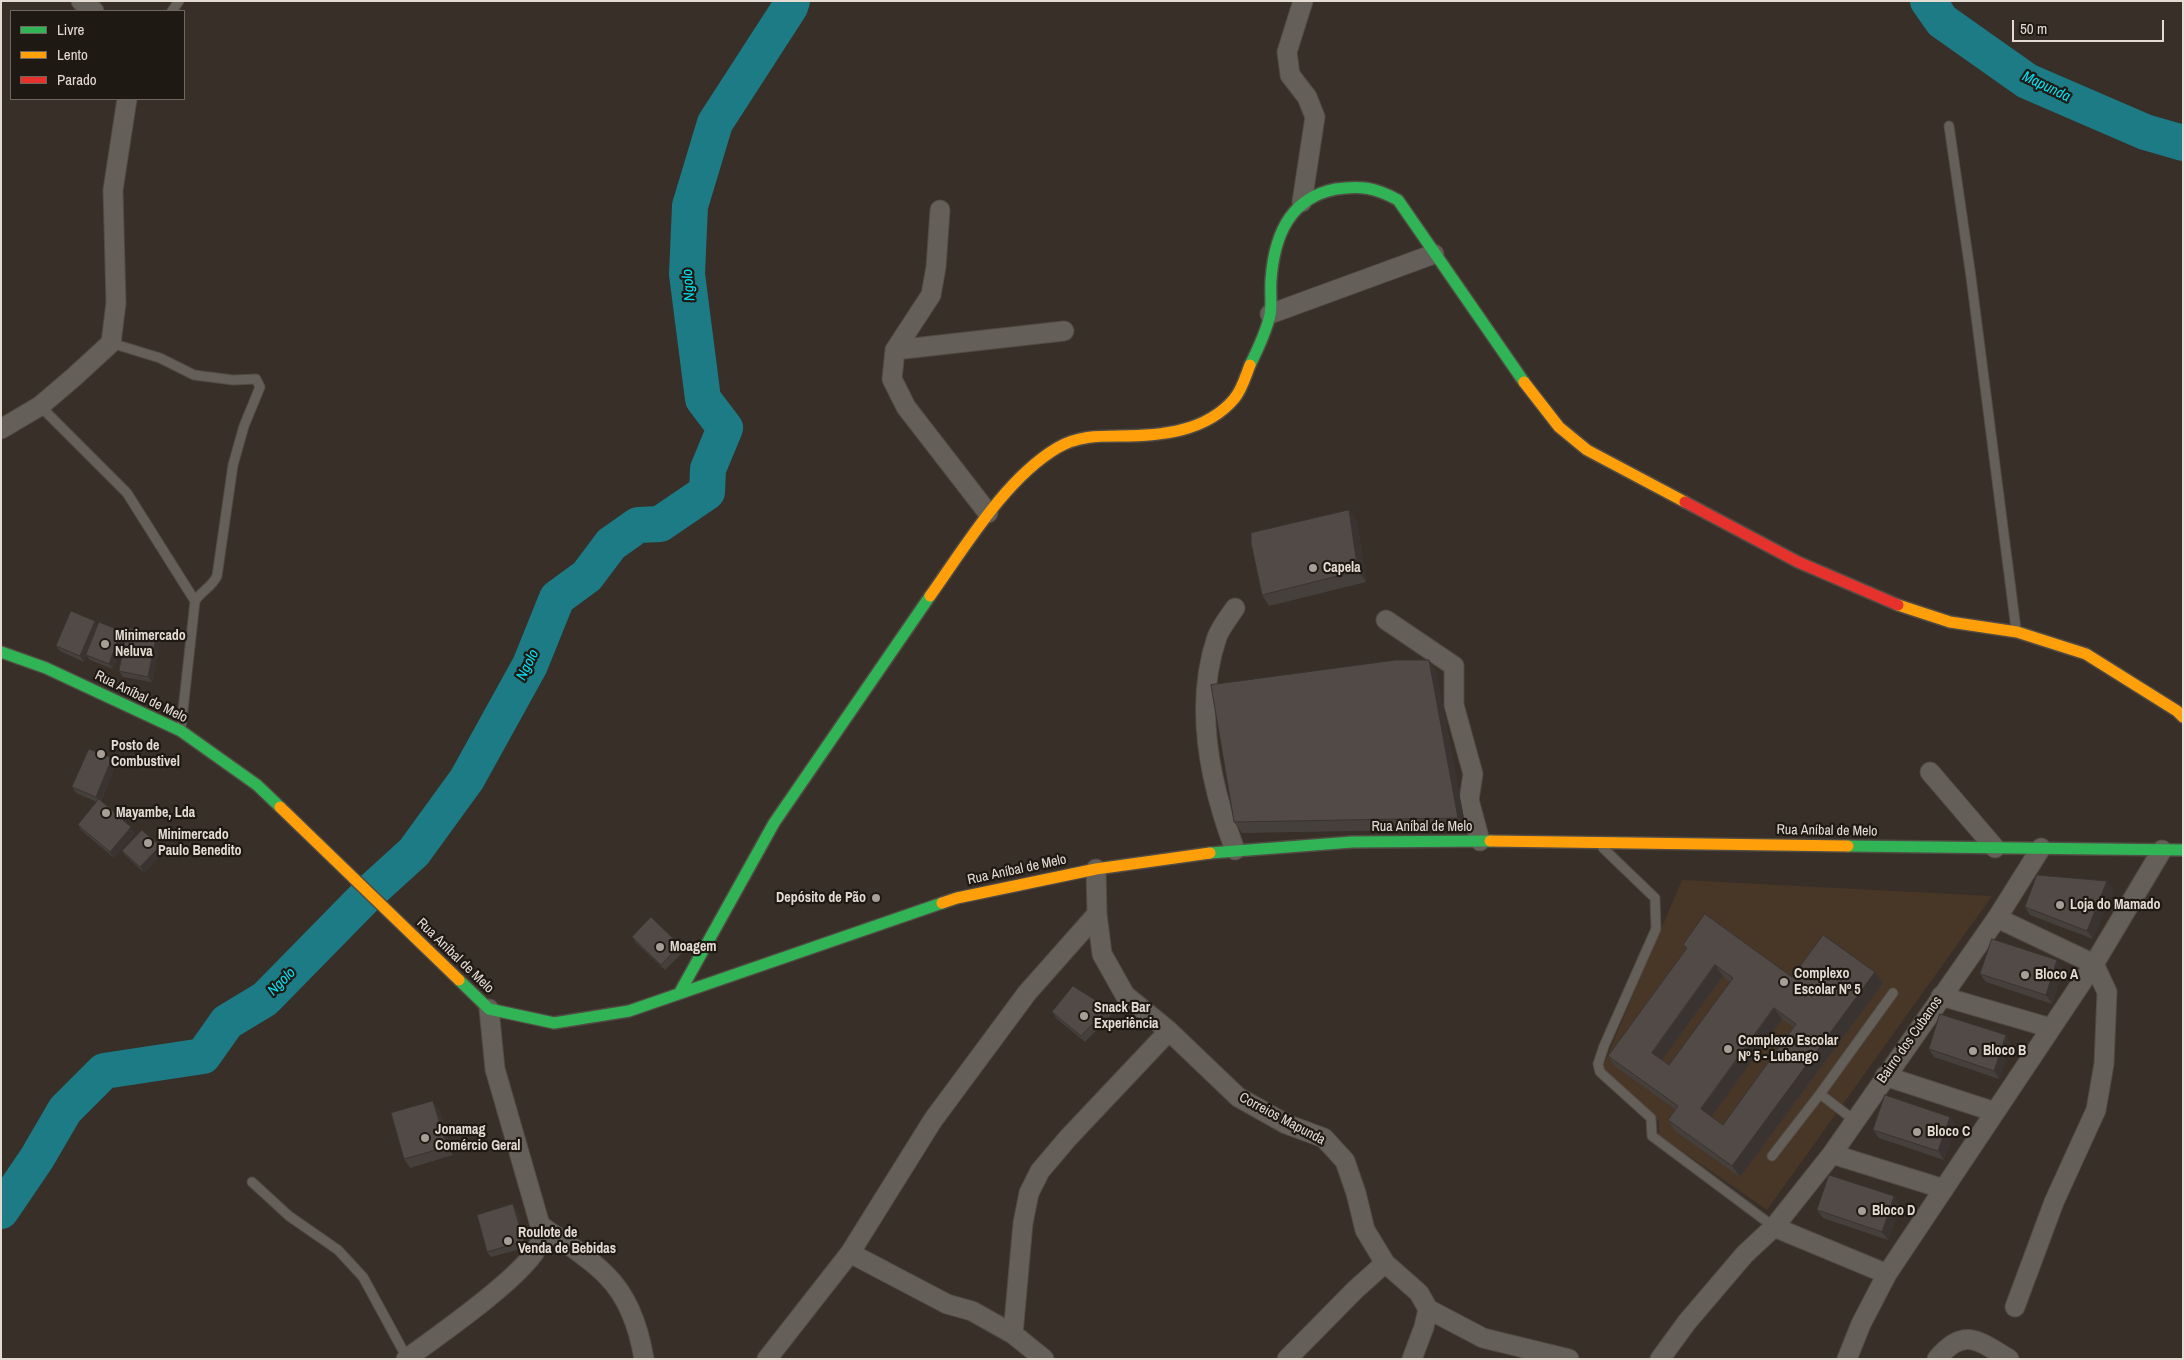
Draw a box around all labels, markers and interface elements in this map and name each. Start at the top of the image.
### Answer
legend [10,10,185,100]
scale bar [2014,10,2166,42]
text: 50 m [2020,18,2047,39]
text: Livre [57,19,84,40]
text: Lento [57,44,88,65]
water label: Mapunda [2019,68,2073,106]
text: Parado [57,69,97,90]
water label: Ngolo [679,268,699,302]
place label: Capela [1323,560,1361,576]
marker: Capela [1307,562,1319,574]
place label: Minimercado Neluva [115,628,186,660]
marker: Minimercado Neluva [99,638,111,650]
water label: Ngolo [513,647,543,683]
street label: Rua Aníbal de Melo [92,667,190,727]
place label: Posto de Combustivel [111,738,180,770]
marker: Posto de Combustivel [95,748,107,760]
place label: Mayambe, Lda [116,805,195,821]
marker: Mayambe, Lda [100,807,112,819]
street label: Rua Aníbal de Melo [1372,819,1472,835]
street label: Rua Aníbal de Melo [1776,822,1878,840]
place label: Minimercado Paulo Benedito [158,827,242,860]
marker: Minimercado Paulo Benedito [142,837,154,849]
street label: Rua Aníbal de Melo [966,851,1068,889]
place label: Depósito de Pão [776,890,866,906]
marker: Depósito de Pão [870,892,882,904]
place label: Loja do Mamado [2070,897,2161,913]
marker: Loja do Mamado [2054,899,2066,911]
street label: Rua Aníbal de Melo [413,915,497,997]
place label: Moagem [670,939,717,955]
marker: Moagem [654,941,666,953]
water label: Ngolo [264,964,300,1000]
place label: Complexo Escolar Nº 5 [1794,966,1861,999]
place label: Bloco A [2035,967,2078,983]
marker: Bloco A [2019,969,2031,981]
marker: Complexo Escolar Nº 5 [1778,976,1790,988]
street label: Bairro dos Cubanos [1874,993,1946,1087]
place label: Snack Bar Experiência [1094,1000,1158,1032]
marker: Snack Bar Experiência [1078,1010,1090,1022]
place label: Complexo Escolar Nº 5 - Lubango [1738,1033,1838,1066]
marker: Complexo Escolar Nº 5 - Lubango [1722,1043,1734,1055]
place label: Bloco B [1983,1043,2026,1059]
marker: Bloco B [1967,1045,1979,1057]
street label: Correios Mapunda [1236,1089,1328,1149]
place label: Jonamag Comércio Geral [435,1122,520,1154]
place label: Bloco C [1927,1124,1970,1140]
marker: Bloco C [1911,1126,1923,1138]
marker: Jonamag Comércio Geral [419,1132,431,1144]
place label: Bloco D [1872,1203,1915,1219]
marker: Bloco D [1856,1205,1868,1217]
place label: Roulote de Venda de Bebidas [518,1225,616,1258]
marker: Roulote de Venda de Bebidas [502,1235,514,1247]

